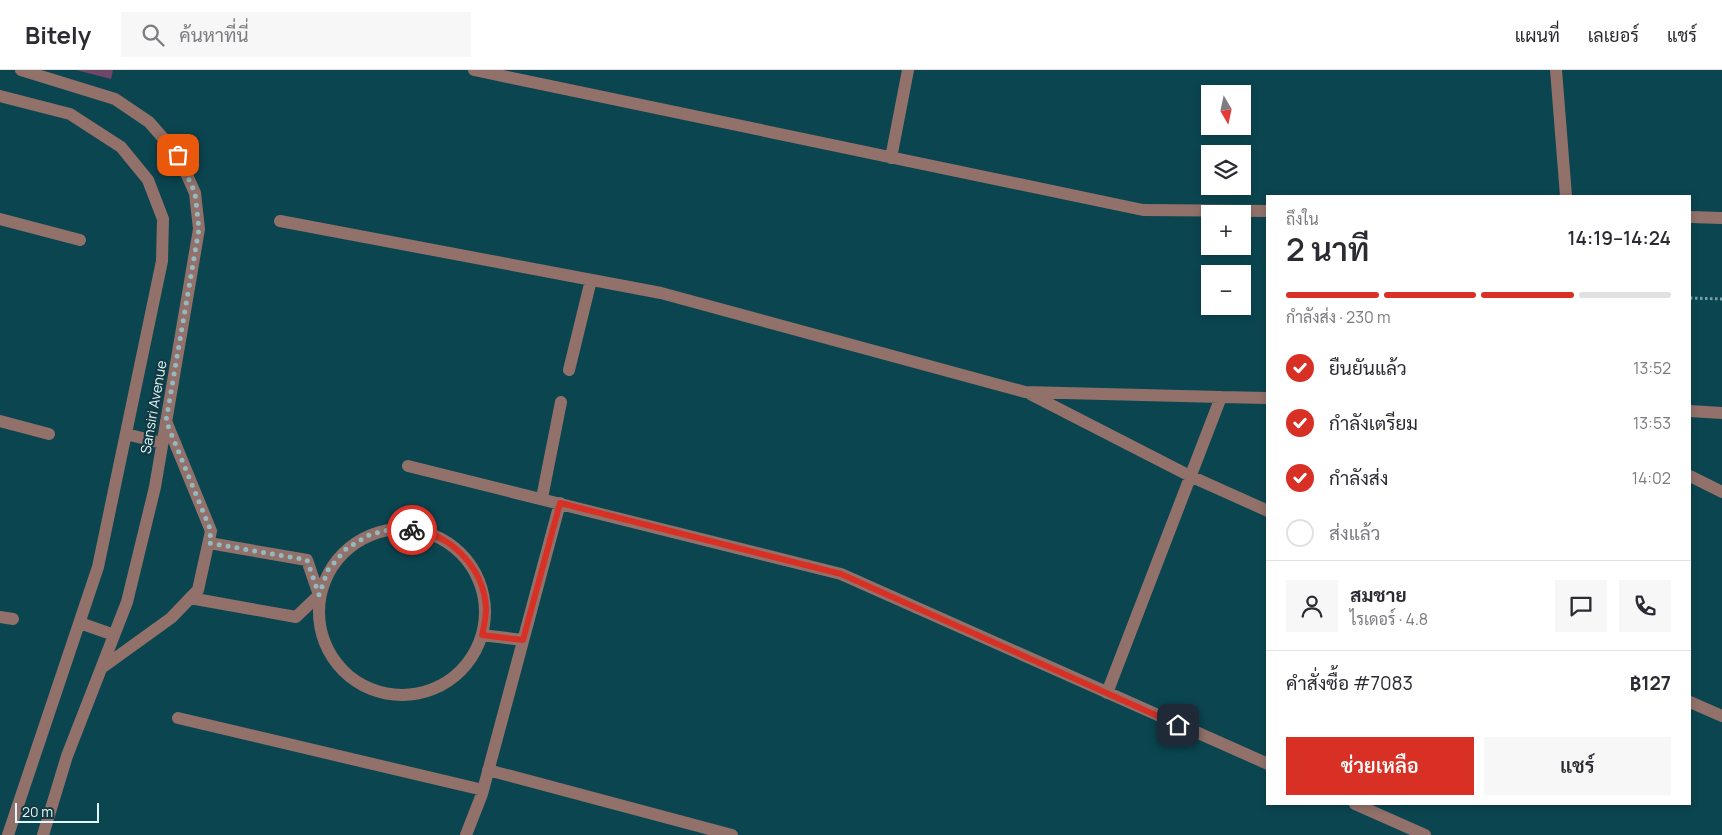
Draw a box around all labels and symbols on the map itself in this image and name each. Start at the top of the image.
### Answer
north arrow [1201,85,1251,135]
pin [157,134,199,176]
street label: Sansiri Avenue [135,359,171,455]
courier [387,505,437,555]
pin [1157,704,1199,746]
scale bar [15,800,99,823]

